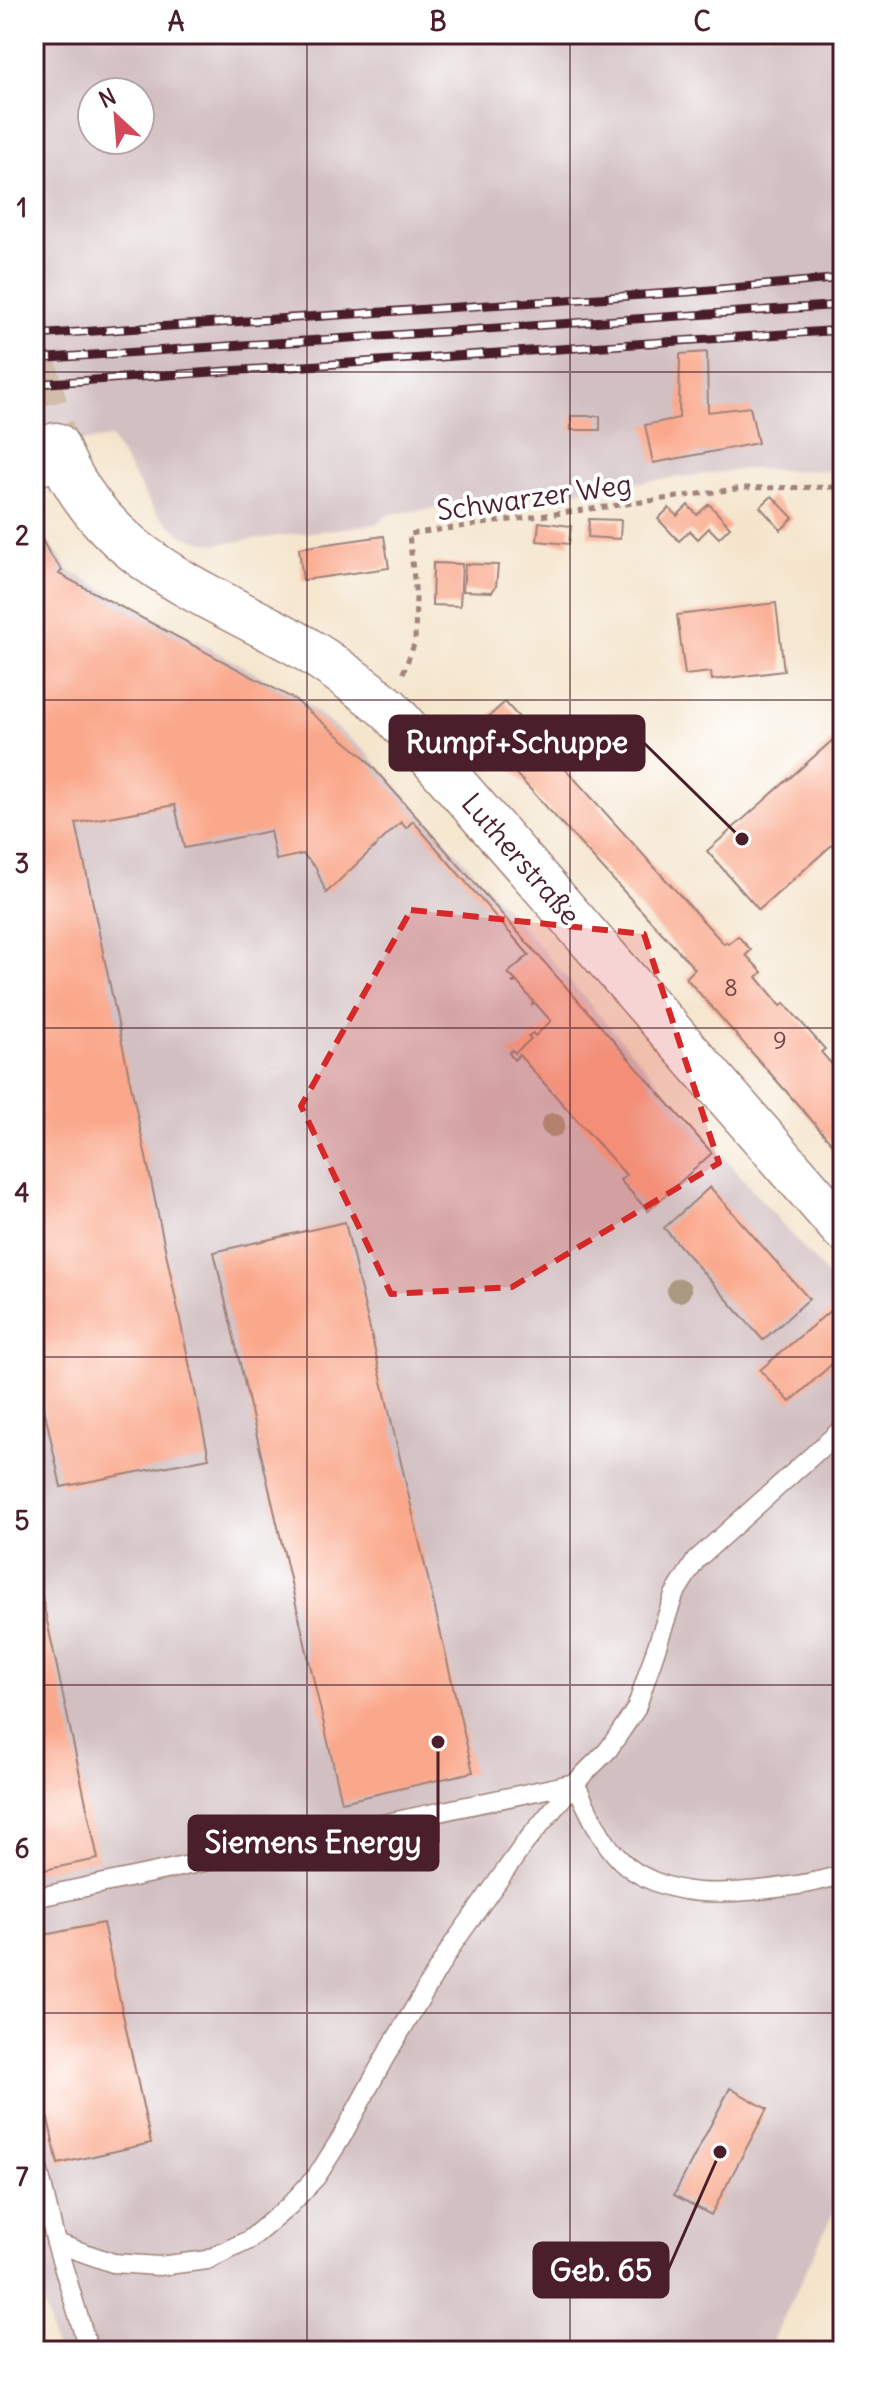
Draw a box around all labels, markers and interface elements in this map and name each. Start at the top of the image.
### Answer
text: A [168,5,185,38]
text: B [429,5,447,38]
text: C [693,5,711,38]
north arrow [76,76,156,156]
text: N [94,82,120,114]
text: 1 [17,191,27,224]
street label: Schwarzer Weg [434,466,634,528]
text: 2 [15,519,29,552]
callout: Rumpf+Schuppe [390,716,644,770]
text: Rumpf+Schuppe [406,723,628,761]
street label: Lutherstraße [454,786,588,932]
text: 3 [15,847,29,880]
house number: 8 [724,972,738,1002]
house number: 9 [773,1025,787,1055]
text: 4 [14,1176,30,1209]
text: 5 [15,1504,30,1537]
callout: Siemens Energy [189,1816,438,1870]
text: Siemens Energy [205,1823,421,1861]
text: 6 [14,1832,30,1865]
text: 7 [16,2160,29,2193]
callout: Geb. 65 [534,2243,668,2297]
text: Geb. 65 [550,2251,652,2289]

